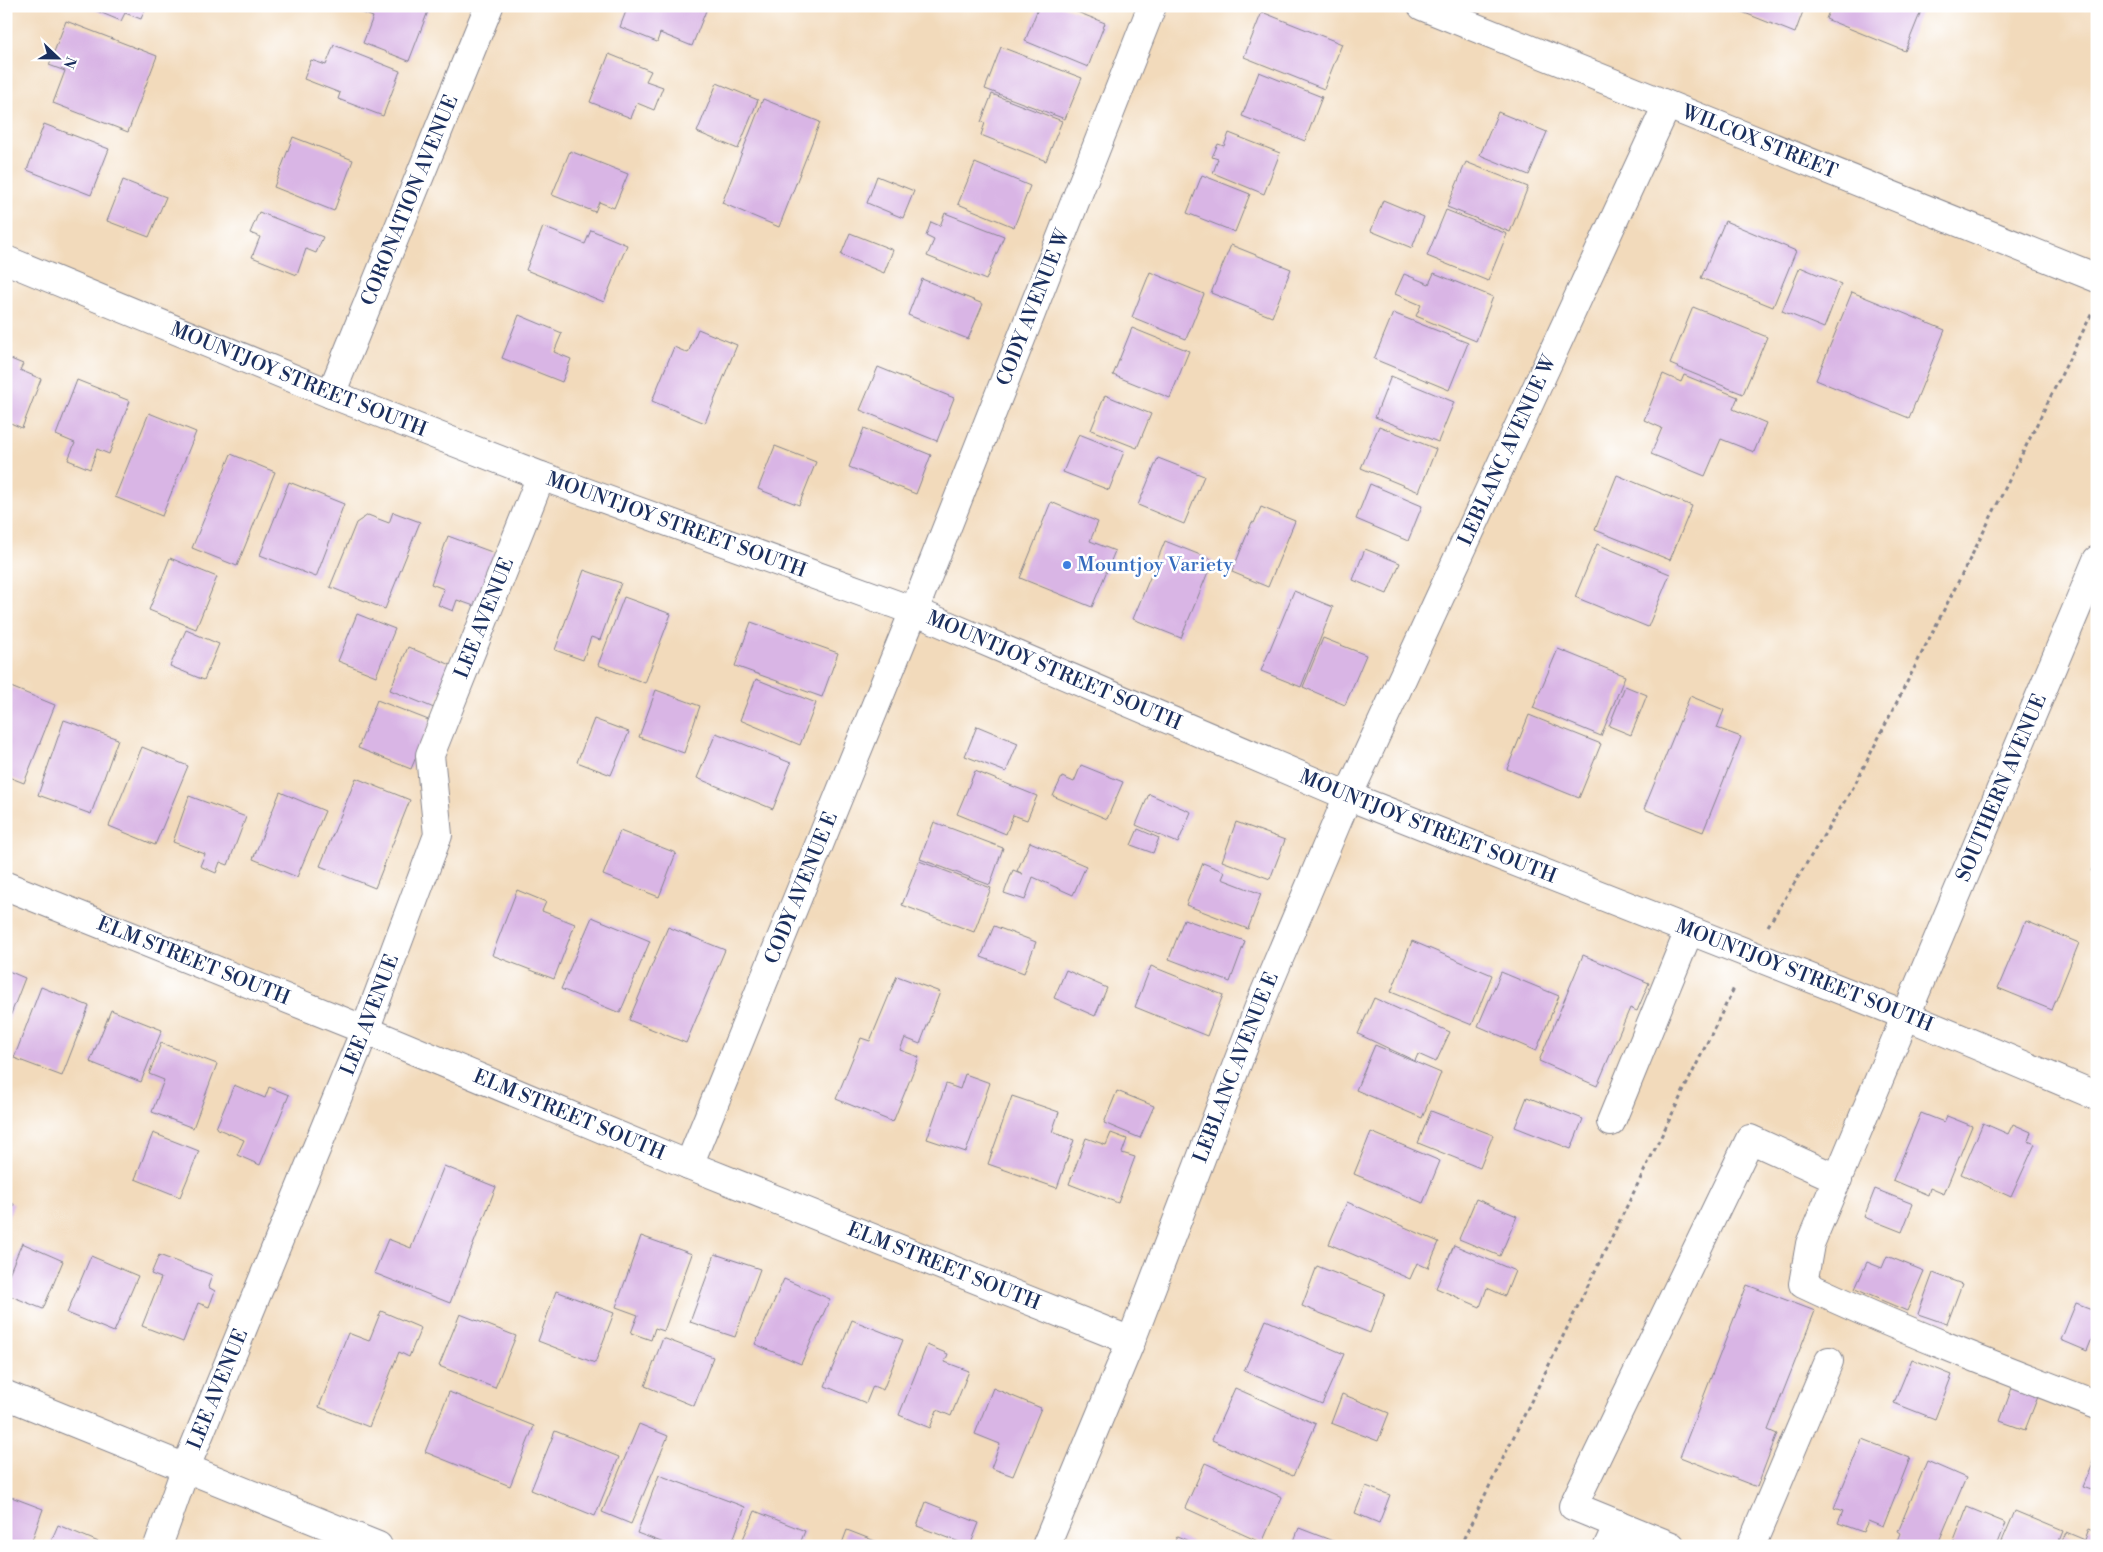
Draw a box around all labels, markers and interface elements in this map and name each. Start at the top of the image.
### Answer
north arrow [32,32,82,82]
text: N [59,54,80,71]
street label: CORONATION AVENUE [356,91,464,310]
street label: WILCOX STREET [1677,99,1841,185]
street label: CODY AVENUE W [991,225,1076,389]
street label: MOUNTJOY STREET SOUTH [167,317,430,443]
street label: LEBLANC AVENUE W [1453,351,1562,550]
street label: MOUNTJOY STREET SOUTH [543,467,810,583]
place label: Mountjoy Variety [1077,553,1233,578]
street label: LEE AVENUE [449,554,520,682]
marker: Mountjoy Variety [1061,559,1073,571]
street label: MOUNTJOY STREET SOUTH [923,605,1185,736]
street label: SOUTHERN AVENUE [1951,690,2053,886]
street label: MOUNTJOY STREET SOUTH [1296,764,1560,889]
street label: CODY AVENUE E [759,808,844,968]
street label: ELM STREET SOUTH [93,911,294,1011]
street label: MOUNTJOY STREET SOUTH [1672,914,1937,1038]
street label: LEE AVENUE [335,951,405,1079]
street label: LEBLANC AVENUE E [1188,968,1284,1166]
street label: ELM STREET SOUTH [469,1064,669,1166]
street label: ELM STREET SOUTH [844,1217,1044,1316]
street label: LEE AVENUE [182,1325,254,1453]

